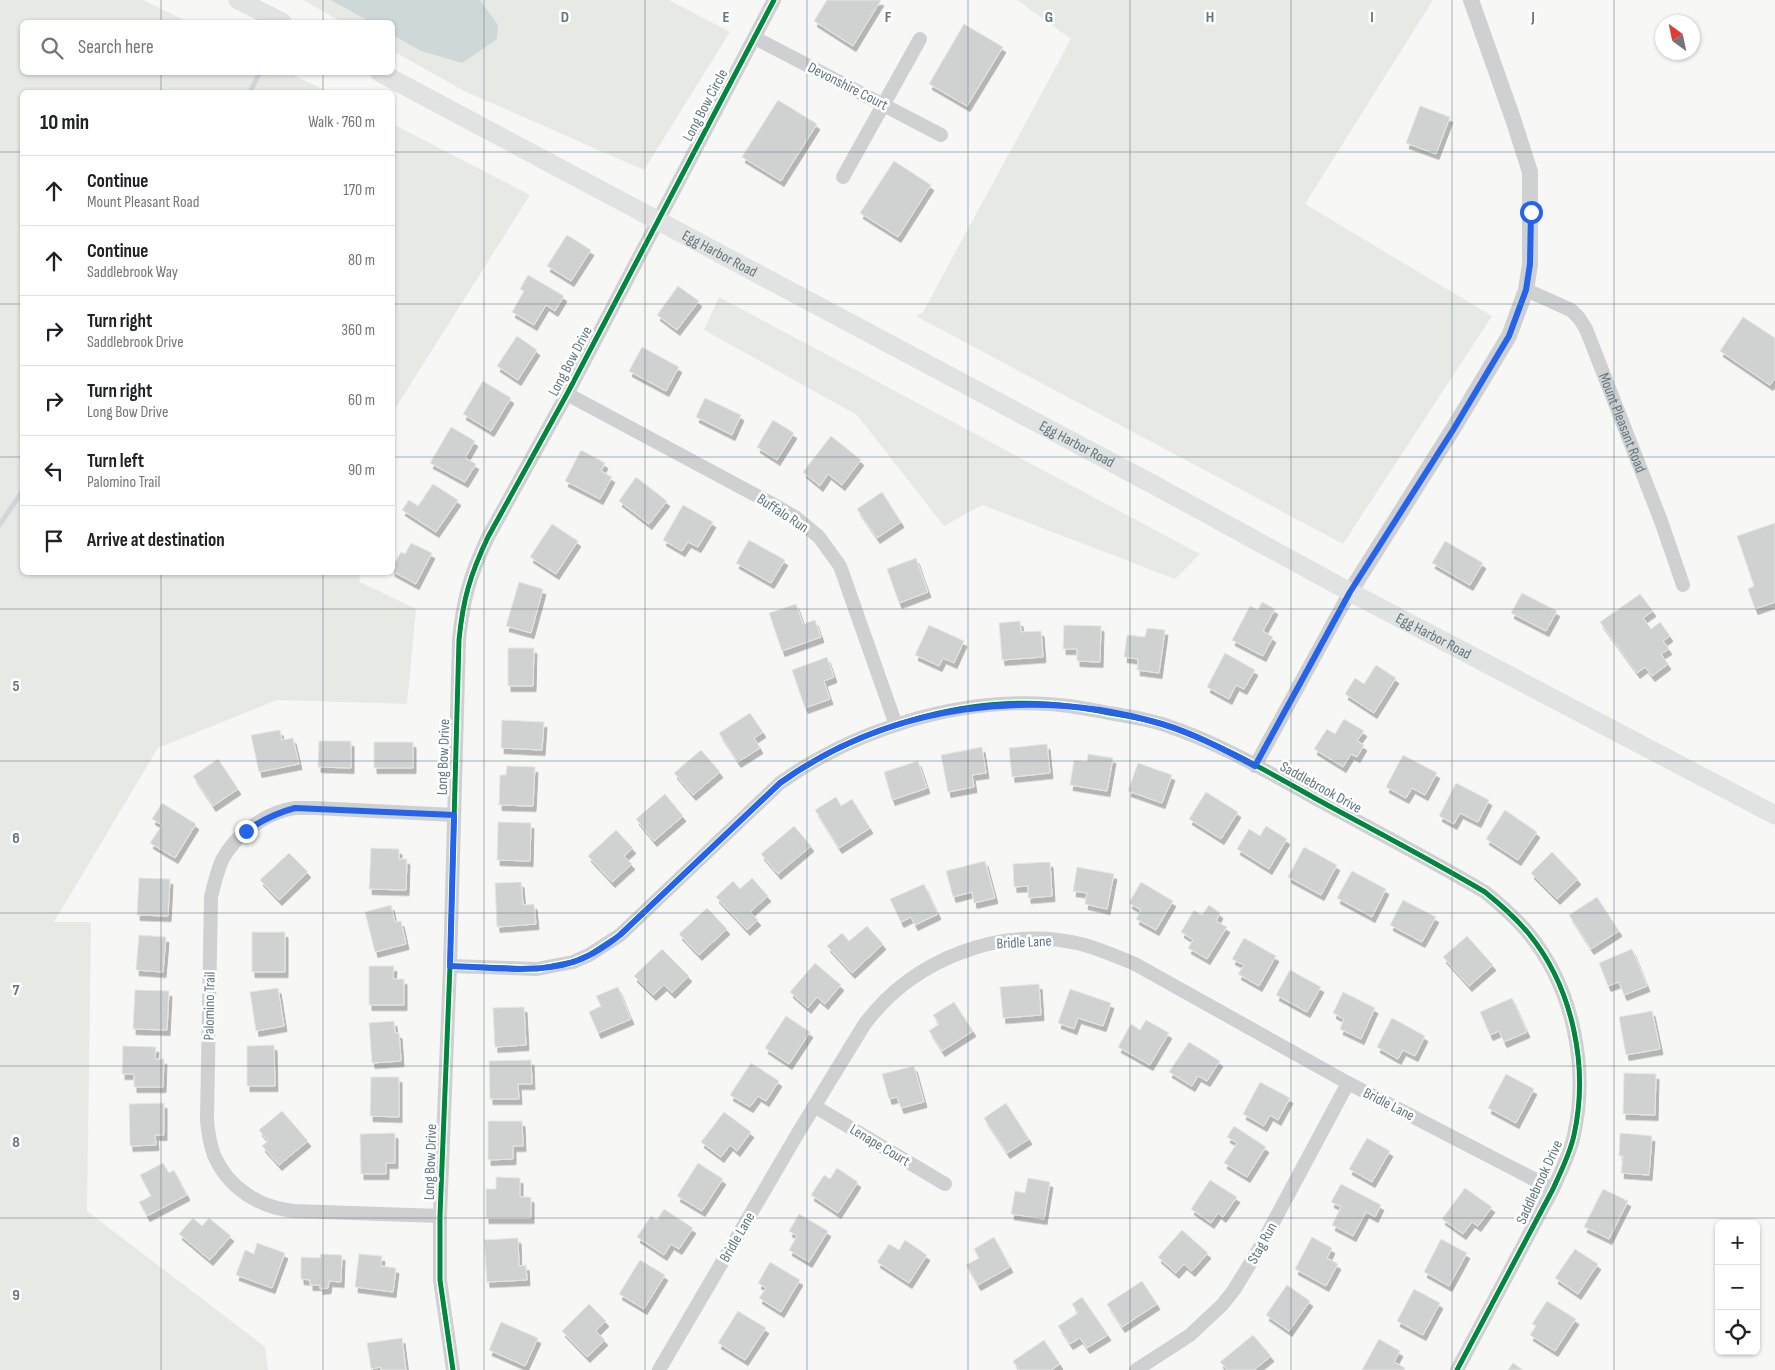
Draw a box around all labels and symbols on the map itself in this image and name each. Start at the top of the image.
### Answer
text: D [561,8,569,27]
text: E [723,8,730,27]
text: F [885,8,892,27]
text: G [1045,8,1053,27]
text: H [1206,8,1214,27]
text: I [1370,8,1374,27]
text: J [1530,8,1535,27]
north arrow [1655,15,1700,60]
street label: Devonshire Court [805,58,891,115]
street label: Long Bow Circle [679,66,732,145]
route start [1520,201,1543,224]
street label: Egg Harbor Road [679,226,760,282]
street label: Long Bow Drive [544,323,597,399]
street label: Mount Pleasant Road [1594,370,1650,475]
street label: Egg Harbor Road [1036,417,1118,472]
street label: Buffalo Run [753,490,812,537]
street label: Egg Harbor Road [1393,609,1474,664]
text: 5 [12,677,20,696]
street label: Long Bow Drive [433,719,454,795]
street label: Saddlebrook Drive [1277,757,1365,818]
route end [235,820,258,843]
text: 6 [12,829,20,848]
street label: Bridle Lane [996,932,1052,953]
street label: Palomino Trail [199,971,220,1041]
text: 7 [13,981,20,1000]
street label: Bridle Lane [1360,1083,1418,1125]
street label: Lenape Court [846,1120,914,1171]
street label: Long Bow Drive [420,1124,441,1200]
text: 8 [12,1133,20,1152]
street label: Saddlebrook Drive [1512,1137,1567,1227]
street label: Bridle Lane [715,1209,759,1266]
street label: Stag Run [1243,1219,1282,1267]
text: 9 [12,1286,20,1305]

